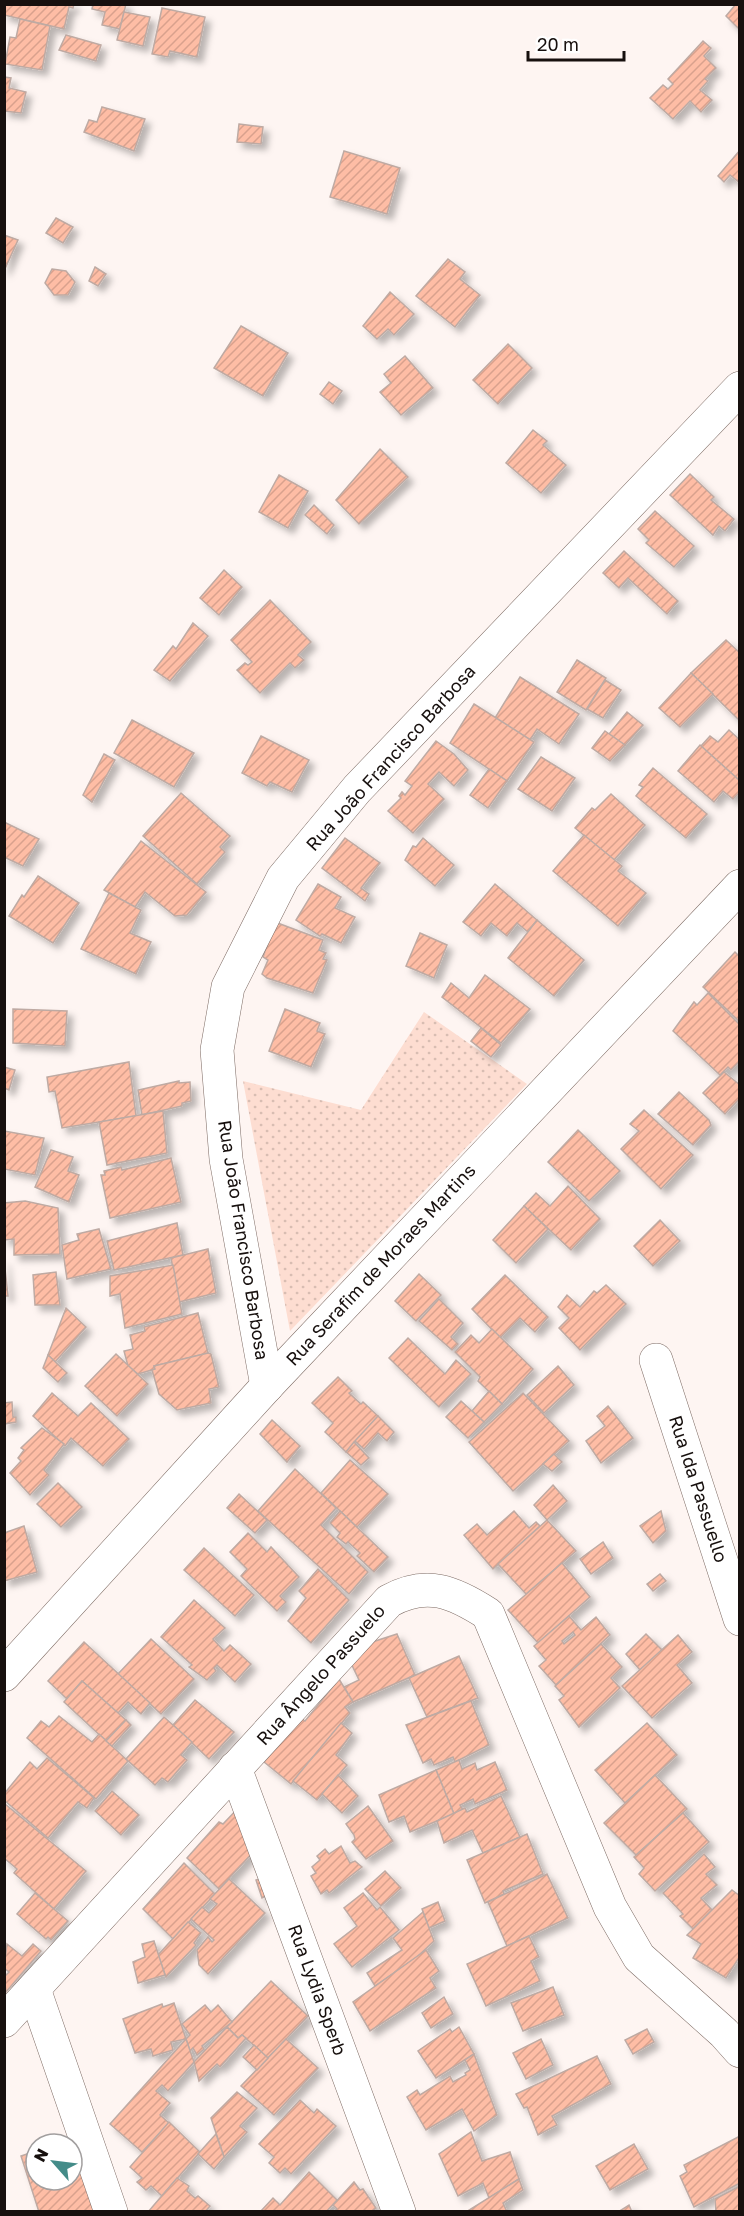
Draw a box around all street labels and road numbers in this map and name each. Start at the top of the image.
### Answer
street label: Rua João Francisco Barbosa [301,660,480,855]
street label: Rua João Francisco Barbosa [214,1118,274,1361]
street label: Rua Serafim de Moraes Martins [281,1159,480,1370]
street label: Rua Ida Passuello [665,1412,733,1565]
street label: Rua Ângelo Passuelo [251,1600,389,1749]
street label: Rua Lydia Sperb [284,1921,352,2058]

